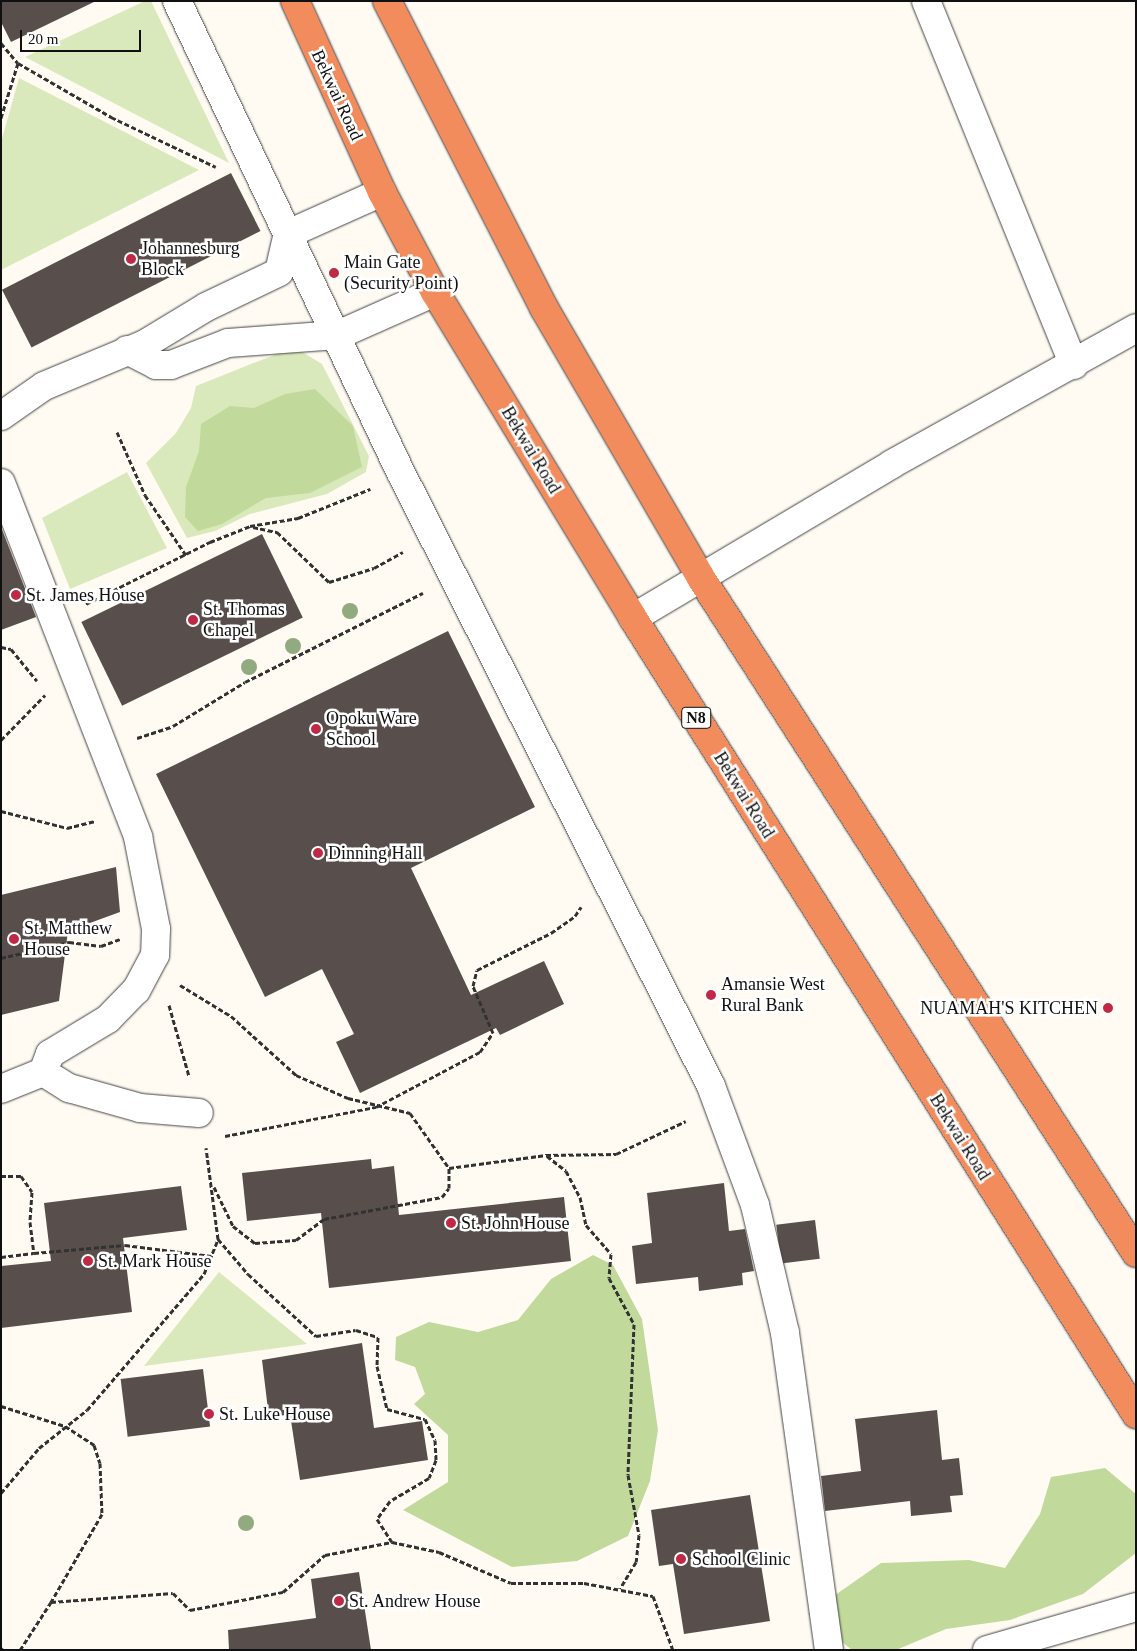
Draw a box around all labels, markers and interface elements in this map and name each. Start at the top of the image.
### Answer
scale bar [22,20,144,52]
text: 20 m [28,31,58,47]
street label: Bekwai Road [307,46,367,144]
place label: Johannesburg Block [141,238,240,280]
place label: Main Gate (Security Point) [344,252,458,294]
marker: Johannesburg Block [125,253,137,265]
marker: Main Gate (Security Point) [328,267,340,279]
street label: Bekwai Road [497,403,565,497]
place label: St. James House [26,584,144,606]
marker: St. James House [10,589,22,601]
place label: St. Thomas Chapel [203,599,285,642]
marker: St. Thomas Chapel [187,614,199,626]
road number: N8 [681,704,711,731]
place label: Opoku Ware School [326,708,417,751]
marker: Opoku Ware School [310,723,322,735]
street label: Bekwai Road [709,748,779,842]
place label: Dinning Hall [328,842,422,864]
marker: Dinning Hall [312,847,324,859]
place label: St. Matthew House [24,918,112,961]
marker: St. Matthew House [8,933,20,945]
place label: Amansie West Rural Bank [721,974,825,1016]
marker: Amansie West Rural Bank [705,989,717,1001]
place label: NUAMAH'S KITCHEN [920,997,1098,1019]
marker: NUAMAH'S KITCHEN [1102,1002,1114,1014]
street label: Bekwai Road [925,1090,995,1184]
place label: St. John House [461,1212,570,1234]
marker: St. John House [445,1217,457,1229]
place label: St. Mark House [98,1250,211,1272]
marker: St. Mark House [82,1255,94,1267]
place label: St. Luke House [219,1403,330,1425]
marker: St. Luke House [203,1408,215,1420]
place label: School Clinic [692,1548,790,1570]
marker: School Clinic [674,1552,688,1566]
place label: St. Andrew House [349,1590,481,1612]
marker: St. Andrew House [333,1595,345,1607]

